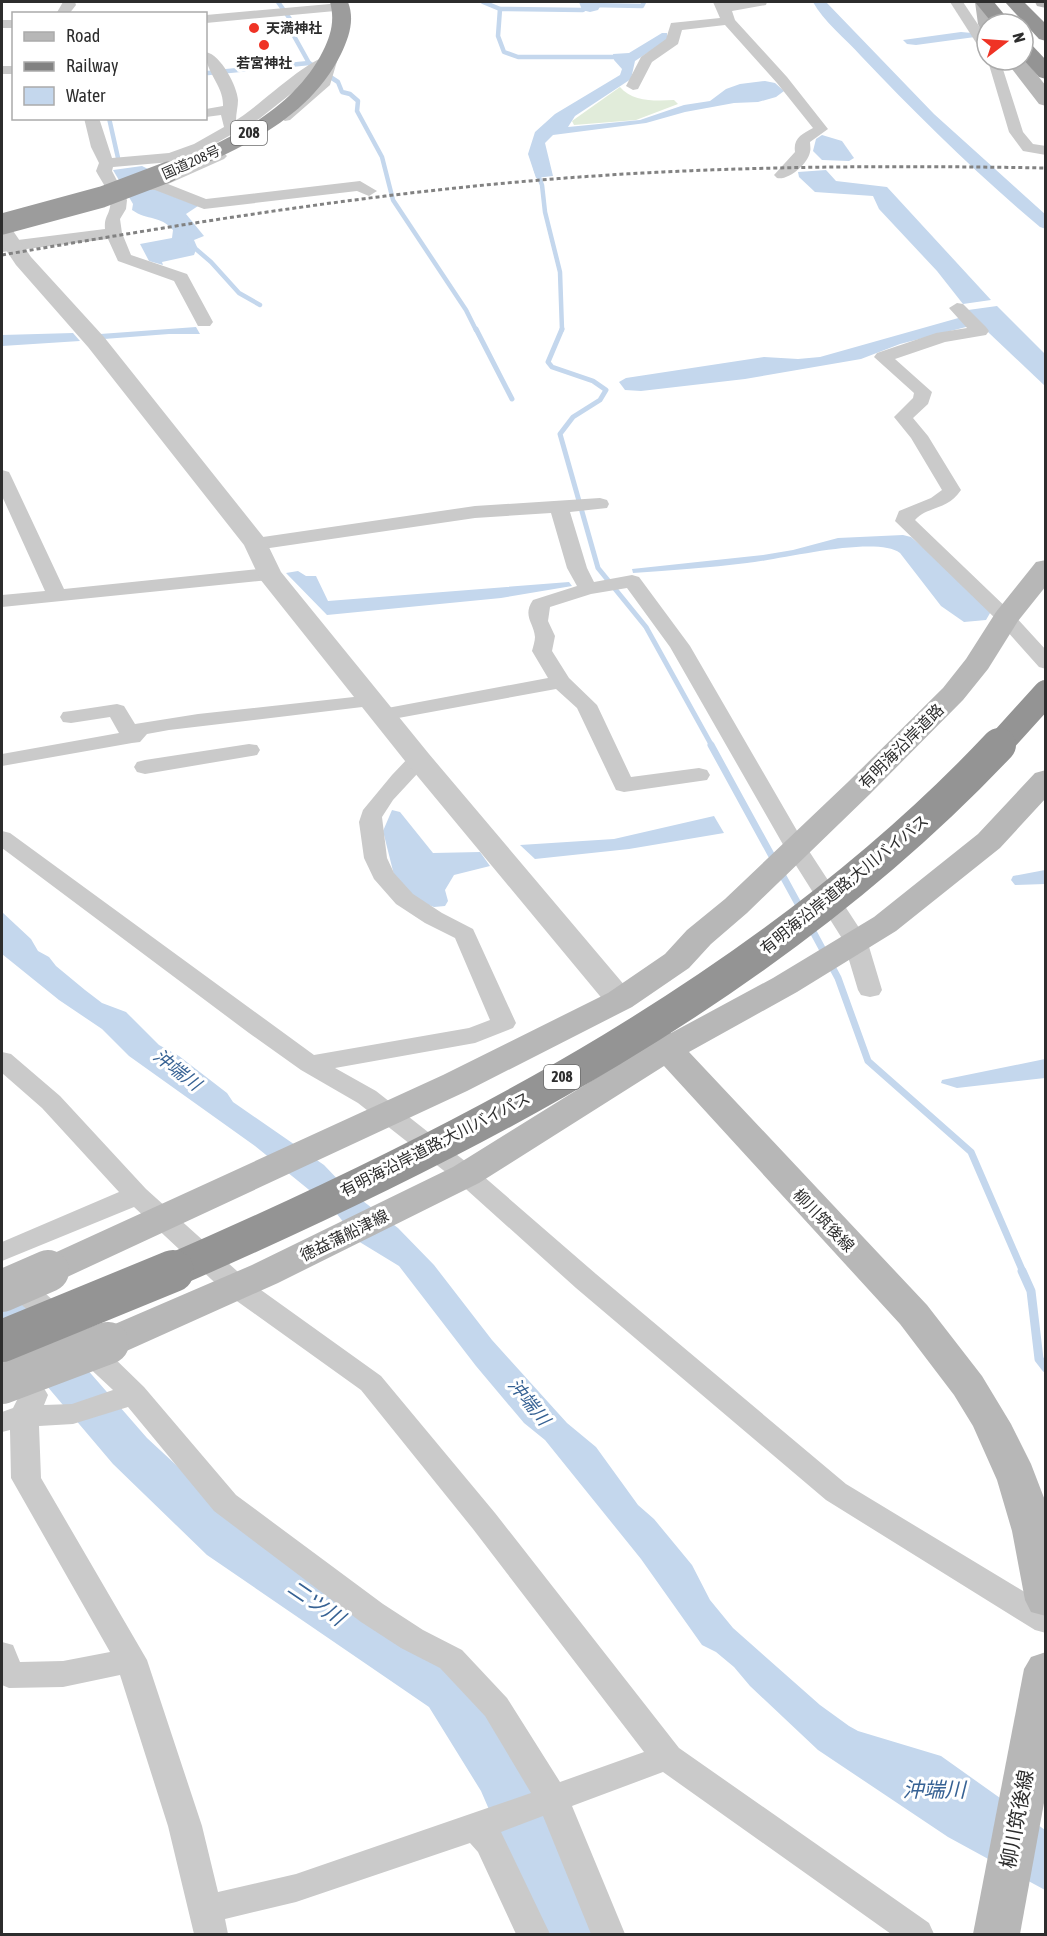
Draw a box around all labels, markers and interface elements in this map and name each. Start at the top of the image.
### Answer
legend [12,12,207,120]
north arrow [975,12,1035,72]
place label: 天満神社 [266,20,322,36]
marker: 天満神社 [247,21,261,35]
text: Road [66,25,100,46]
text: N [1009,30,1029,45]
marker: 若宮神社 [257,38,271,52]
text: Railway [66,55,118,76]
place label: 若宮神社 [236,55,292,71]
text: Water [66,85,106,106]
road number: 208 [231,121,267,145]
street label: 国道208号 [160,142,222,182]
street label: 有明海沿岸道路 [855,700,947,792]
street label: 有明海沿岸道路;大川バイパス [757,811,931,957]
water label: 沖端川 [150,1045,207,1096]
road number: 208 [544,1065,580,1089]
street label: 有明海沿岸道路;大川バイパス [337,1088,533,1200]
street label: 柳川筑後線 [790,1185,858,1255]
street label: 徳益蒲船津線 [297,1206,391,1264]
water label: 沖端川 [504,1374,556,1431]
water label: 二ツ川 [284,1575,351,1631]
street label: 柳川筑後線 [996,1768,1037,1870]
water label: 沖端川 [903,1777,967,1801]

